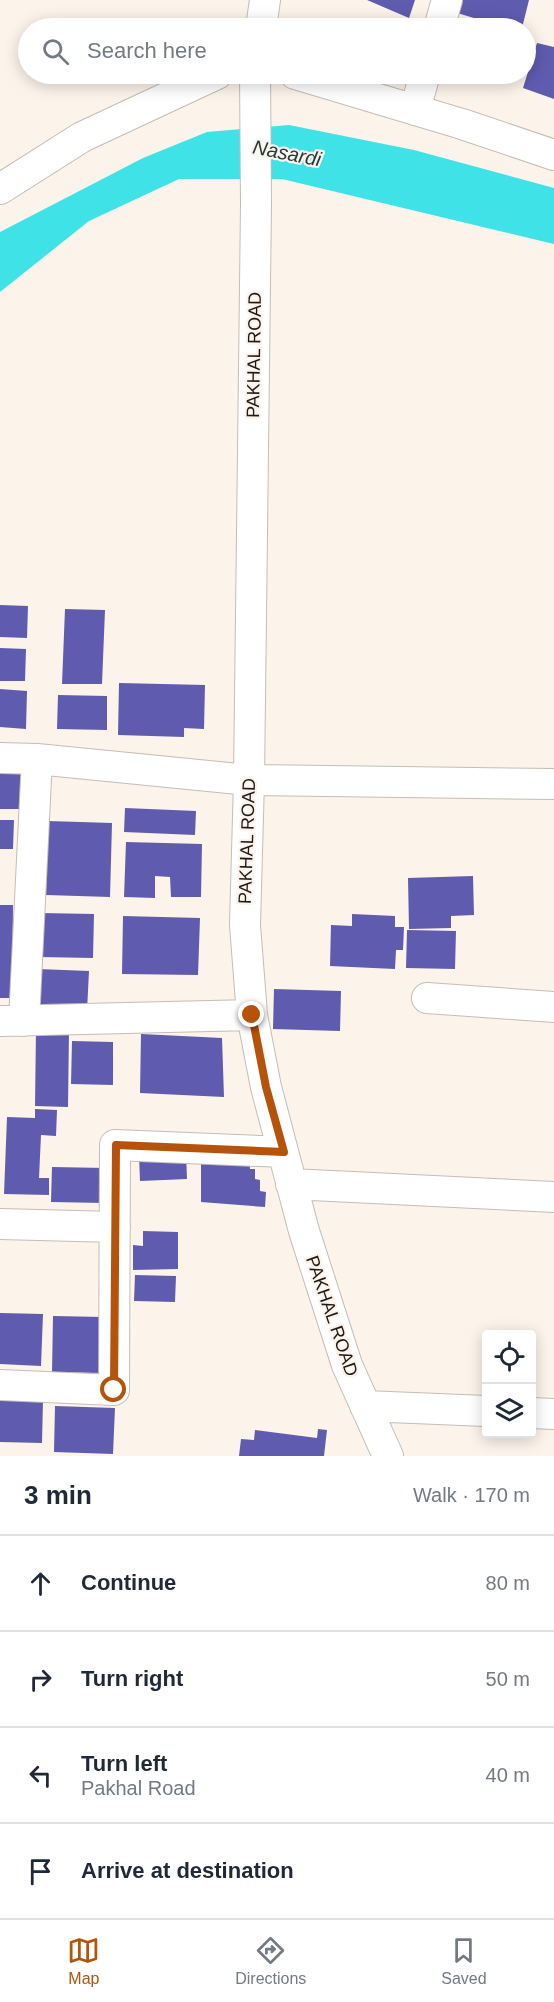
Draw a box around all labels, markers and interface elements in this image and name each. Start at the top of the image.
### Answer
search box [18,18,536,84]
icon: search [39,35,72,68]
text: Search here [87,38,207,63]
water label: Nasardi [251,136,323,170]
street label: PAKHAL ROAD [243,292,265,418]
street label: PAKHAL ROAD [235,778,259,904]
route end [238,1001,264,1027]
street label: PAKHAL ROAD [302,1253,362,1379]
map controls [482,1330,536,1438]
button: locate [482,1330,536,1384]
route start [100,1376,126,1402]
button: layers [482,1384,536,1438]
text: 3 min [24,1480,92,1510]
text: Walk · 170 m [413,1484,530,1506]
icon: ahead [24,1567,57,1600]
text: Continue [81,1570,176,1595]
text: 80 m [486,1572,530,1594]
icon: right [24,1663,57,1696]
text: Turn right [81,1666,183,1691]
text: 50 m [486,1668,530,1690]
text: Turn left [81,1751,167,1776]
icon: left [24,1759,57,1792]
text: 40 m [486,1764,530,1786]
text: Pakhal Road [81,1777,196,1799]
icon: arrive [24,1855,57,1888]
text: Arrive at destination [81,1858,294,1883]
tab: Map [67,1934,100,1988]
tab: Directions [235,1934,306,1988]
tab: Saved [441,1934,487,1988]

